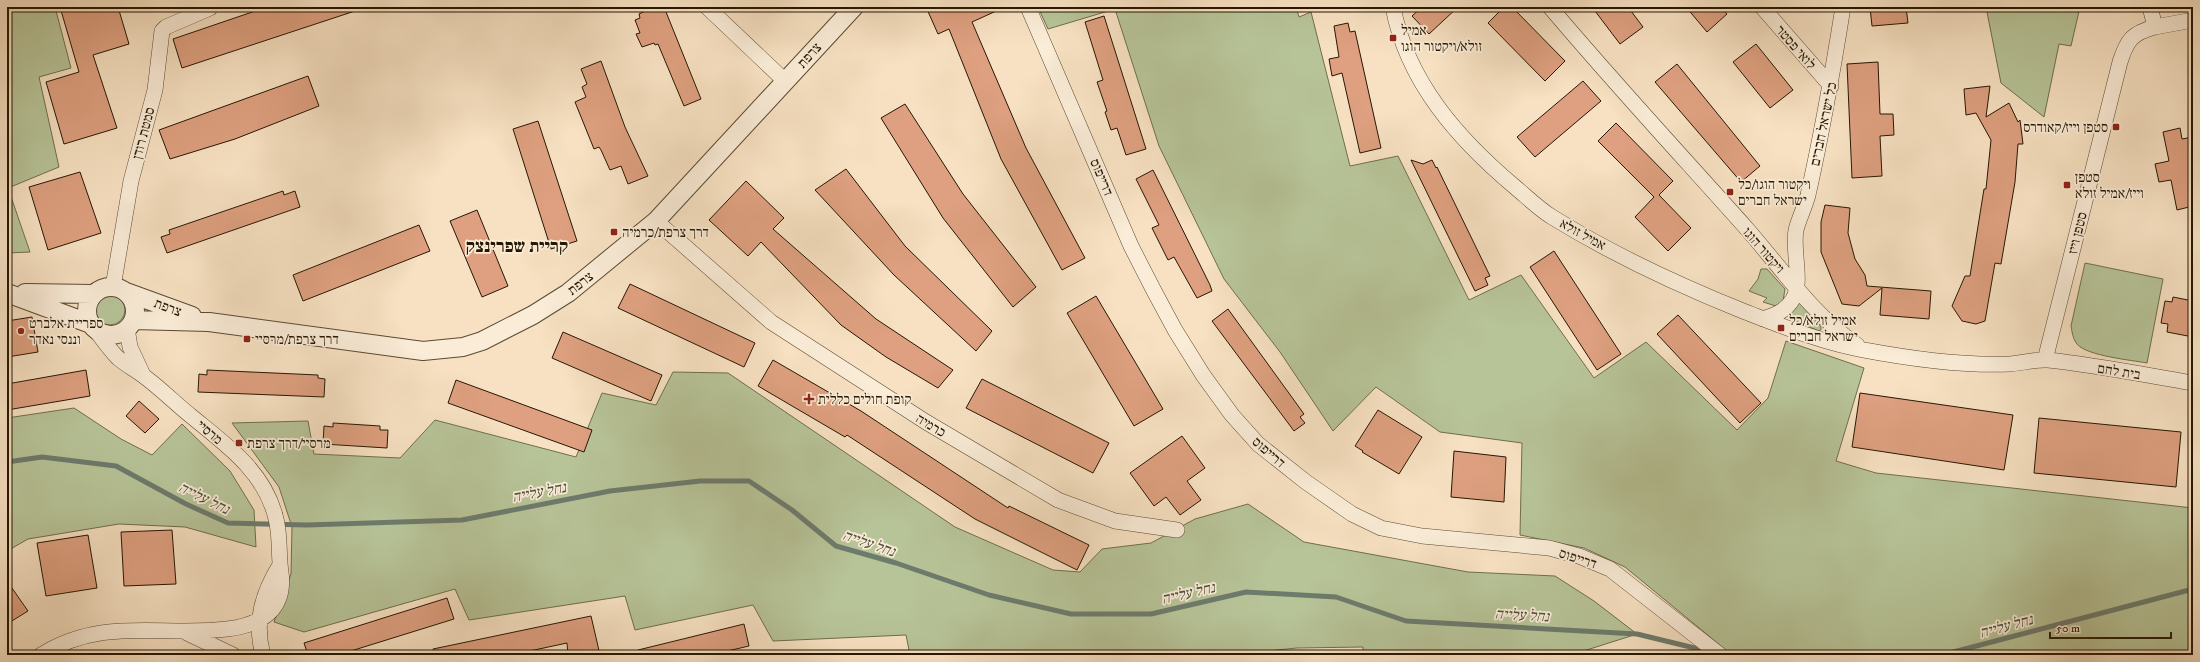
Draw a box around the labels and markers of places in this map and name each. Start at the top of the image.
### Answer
place label: אמיל זולא/ויקטור הוגו [1401,22,1482,56]
marker: אמיל זולא/ויקטור הוגו [1388,33,1398,43]
place label: סטפן וייז/קאודרס [2023,119,2108,137]
marker: סטפן וייז/קאודרס [2111,122,2121,132]
place label: סטפן וייז/אמיל זולא [2075,169,2144,203]
place label: ויקטור הוגו/כל ישראל חברים [1738,176,1811,210]
marker: סטפן וייז/אמיל זולא [2062,180,2072,190]
marker: ויקטור הוגו/כל ישראל חברים [1725,187,1735,197]
place label: דרך צרפת/כרמיה [622,224,709,242]
marker: דרך צרפת/כרמיה [609,227,619,237]
place label: אמיל זולא/כל ישראל חברים [1789,312,1858,346]
place label: ספריית אלברט וננסי נאדר [29,315,103,349]
marker: אמיל זולא/כל ישראל חברים [1776,323,1786,333]
marker: ספריית אלברט וננסי נאדר [16,326,26,336]
place label: דרך צרפת/מרסיי [255,331,339,349]
marker: דרך צרפת/מרסיי [242,334,252,344]
place label: קופת חולים כללית [818,391,911,409]
marker: קופת חולים כללית [803,393,815,405]
place label: מרסיי/דרך צרפת [247,435,331,453]
marker: מרסיי/דרך צרפת [234,438,244,448]

